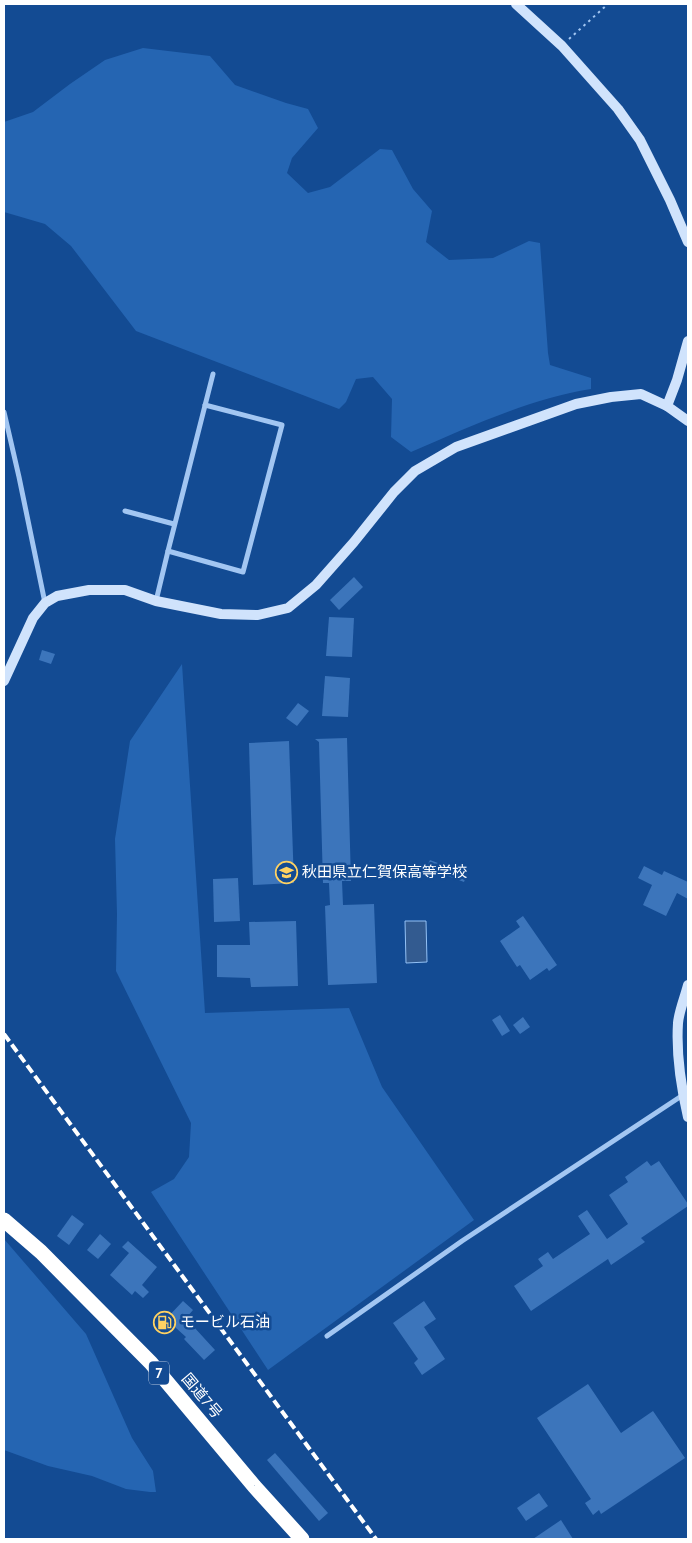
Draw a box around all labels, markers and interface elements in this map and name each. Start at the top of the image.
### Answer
school or university icon: 秋田県立仁賀保高等学校 [274,860,298,884]
place label: 秋田県立仁賀保高等学校 [302,862,467,881]
fuel station icon: モービル石油 [152,1310,176,1334]
place label: モービル石油 [180,1312,270,1331]
road number: 7 [149,1362,169,1385]
street label: 国道7号 [178,1369,227,1422]

